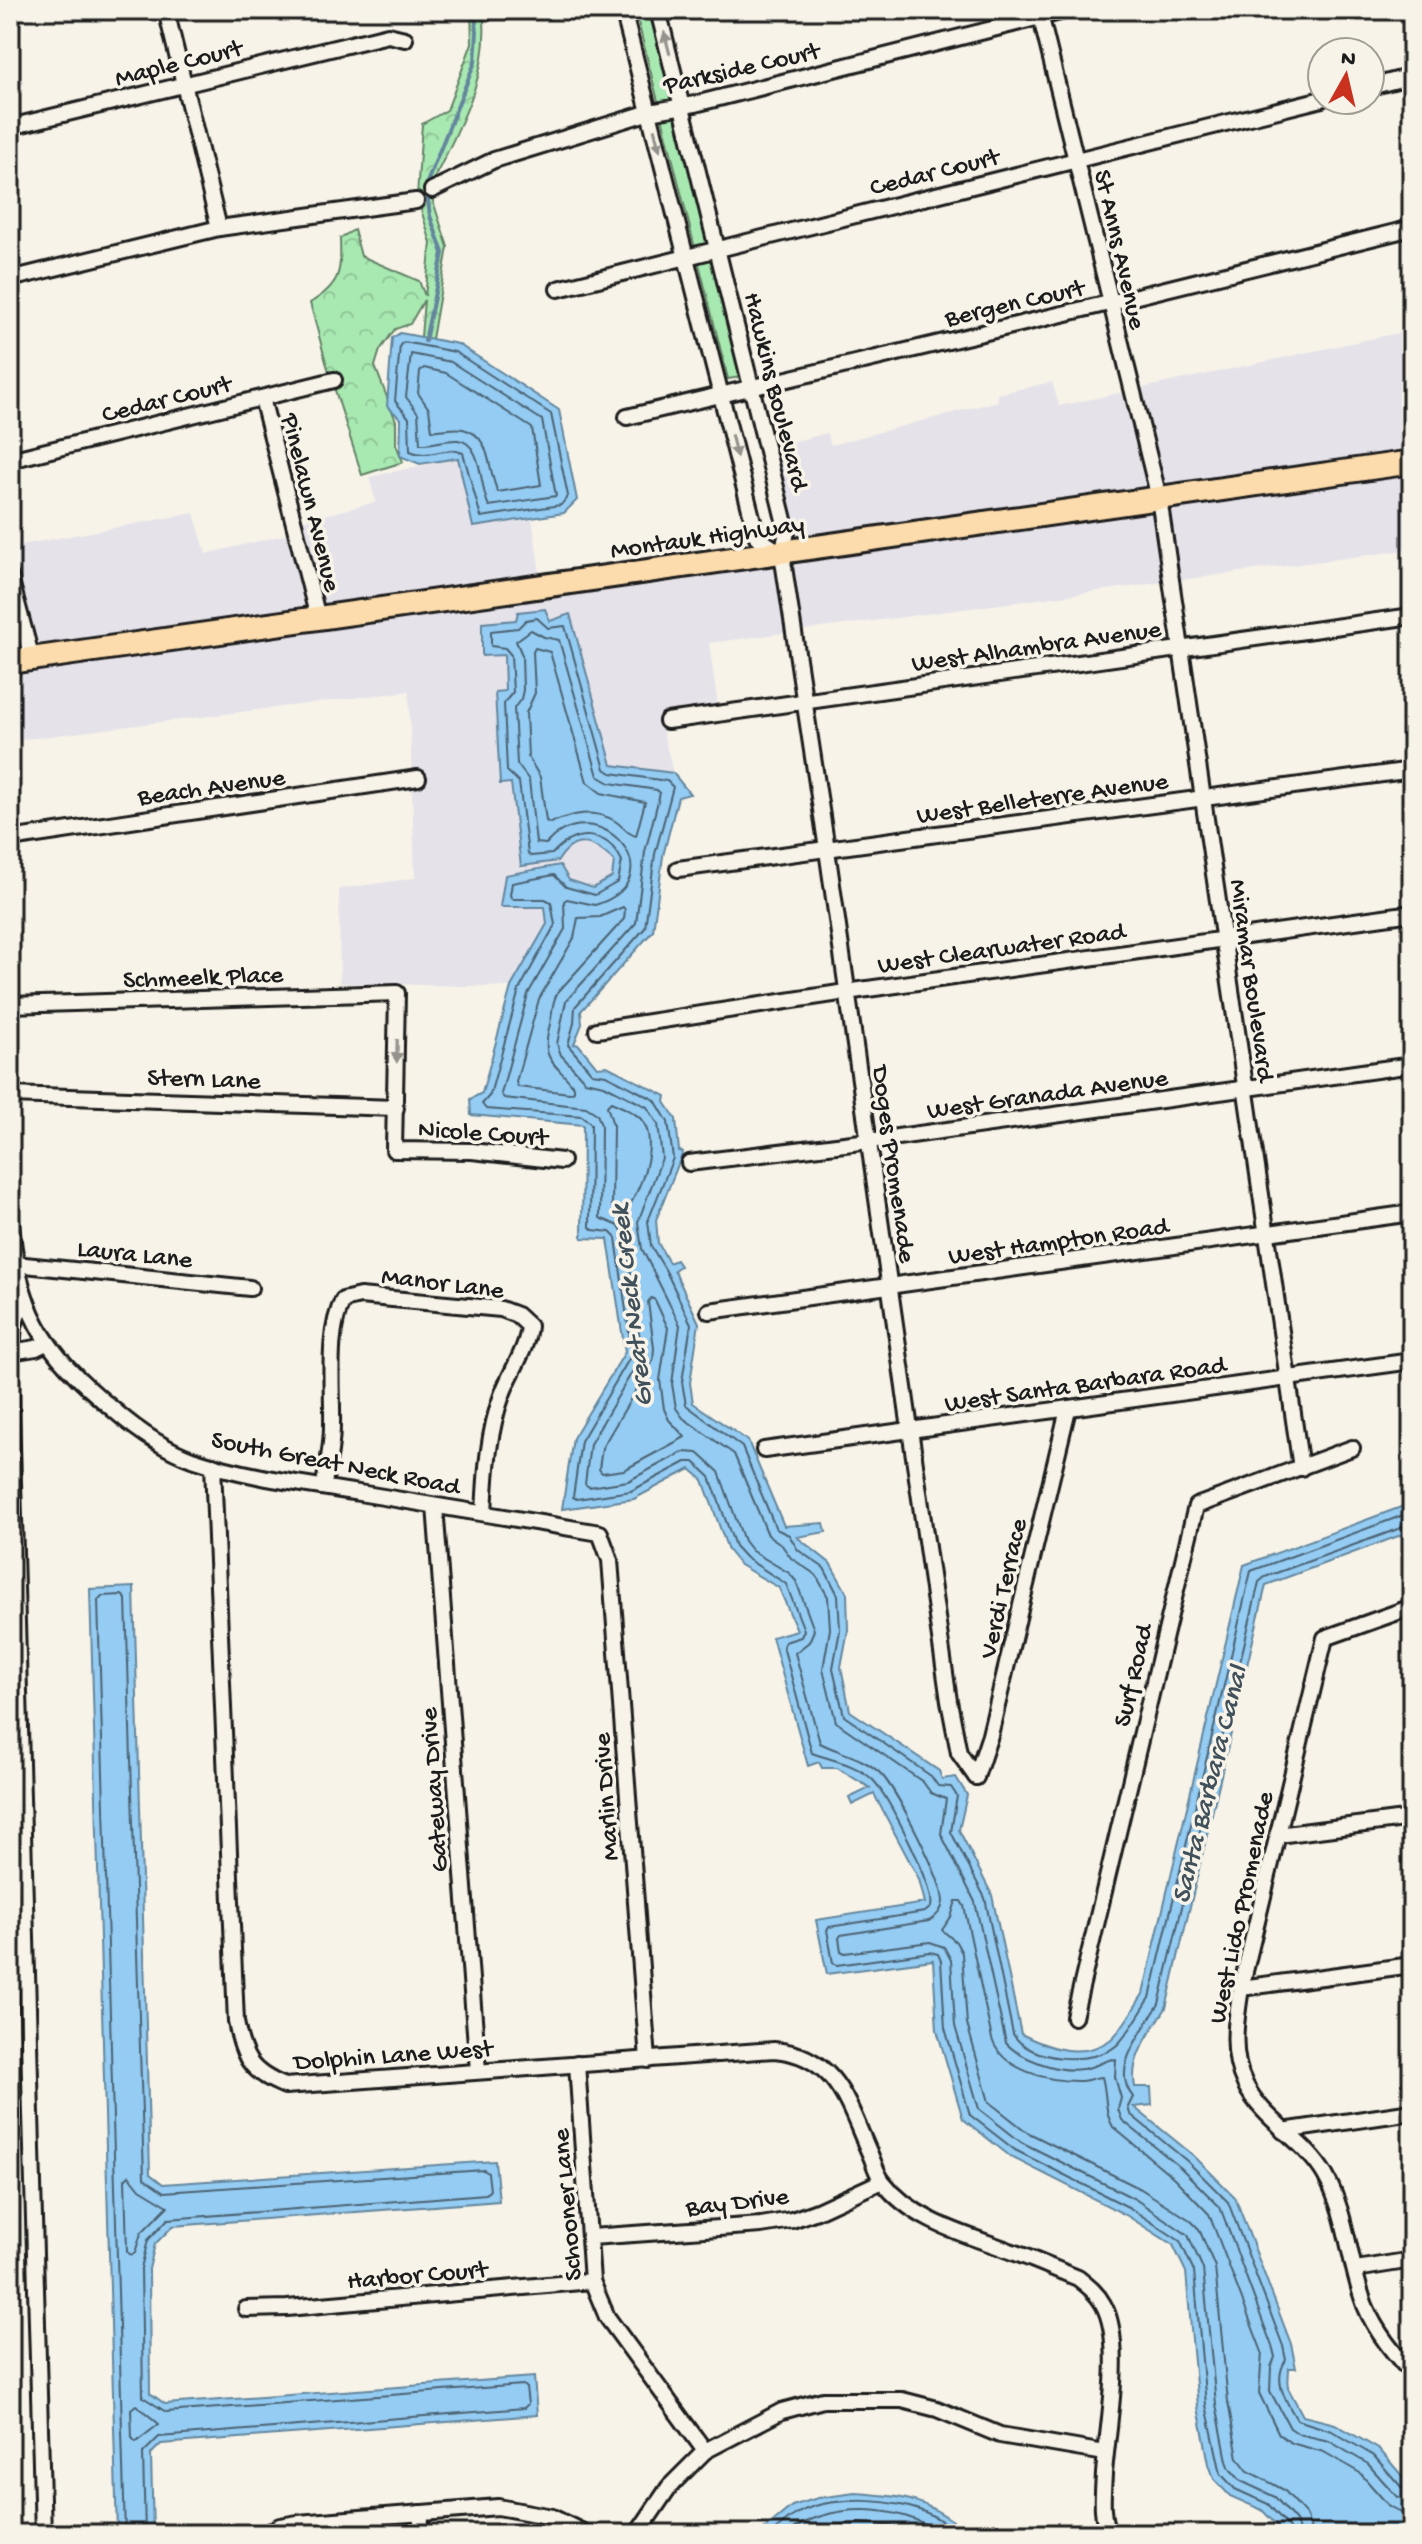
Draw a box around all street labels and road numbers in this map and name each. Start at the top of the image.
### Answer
street label: Maple Court [112,34,248,96]
street label: Parkside Court [660,37,825,104]
street label: Cedar Court [867,143,1005,205]
street label: St Anns Avenue [1084,167,1151,333]
street label: Bergen Court [941,274,1090,337]
street label: Hawkins Boulevard [734,290,814,496]
street label: Cedar Court [99,370,237,432]
street label: Pinelawn Avenue [271,410,346,596]
street label: Montauk Highway [609,510,807,568]
street label: West Alhambra Avenue [910,616,1164,681]
street label: Beach Avenue [135,764,288,815]
street label: West Belleterre Avenue [915,767,1171,833]
street label: Miramar Boulevard [1220,877,1279,1086]
street label: West Clearwater Road [876,918,1129,983]
street label: Schmeelk Place [122,961,284,998]
street label: Doges Promenade [862,1062,921,1266]
street label: Stern Lane [147,1064,262,1099]
street label: West Granada Avenue [925,1064,1171,1129]
street label: Nicole Court [417,1115,551,1156]
street label: West Hampton Road [947,1212,1172,1274]
street label: Laura Lane [75,1235,194,1278]
street label: Manor Lane [379,1263,506,1308]
street label: West Santa Barbara Road [943,1351,1230,1422]
street label: South Great Neck Road [208,1426,464,1505]
street label: Verdi Terrace [974,1515,1037,1663]
street label: Surf Road [1109,1620,1163,1730]
street label: Gateway Drive [415,1706,458,1873]
street label: Marlin Drive [589,1731,628,1862]
street label: West Lido Promenade [1204,1789,1283,2027]
street label: Dolphin Lane West [291,2035,496,2080]
street label: Schooner Lane [547,2127,592,2282]
street label: Bay Drive [683,2183,791,2226]
street label: Harbor Court [346,2256,491,2299]

